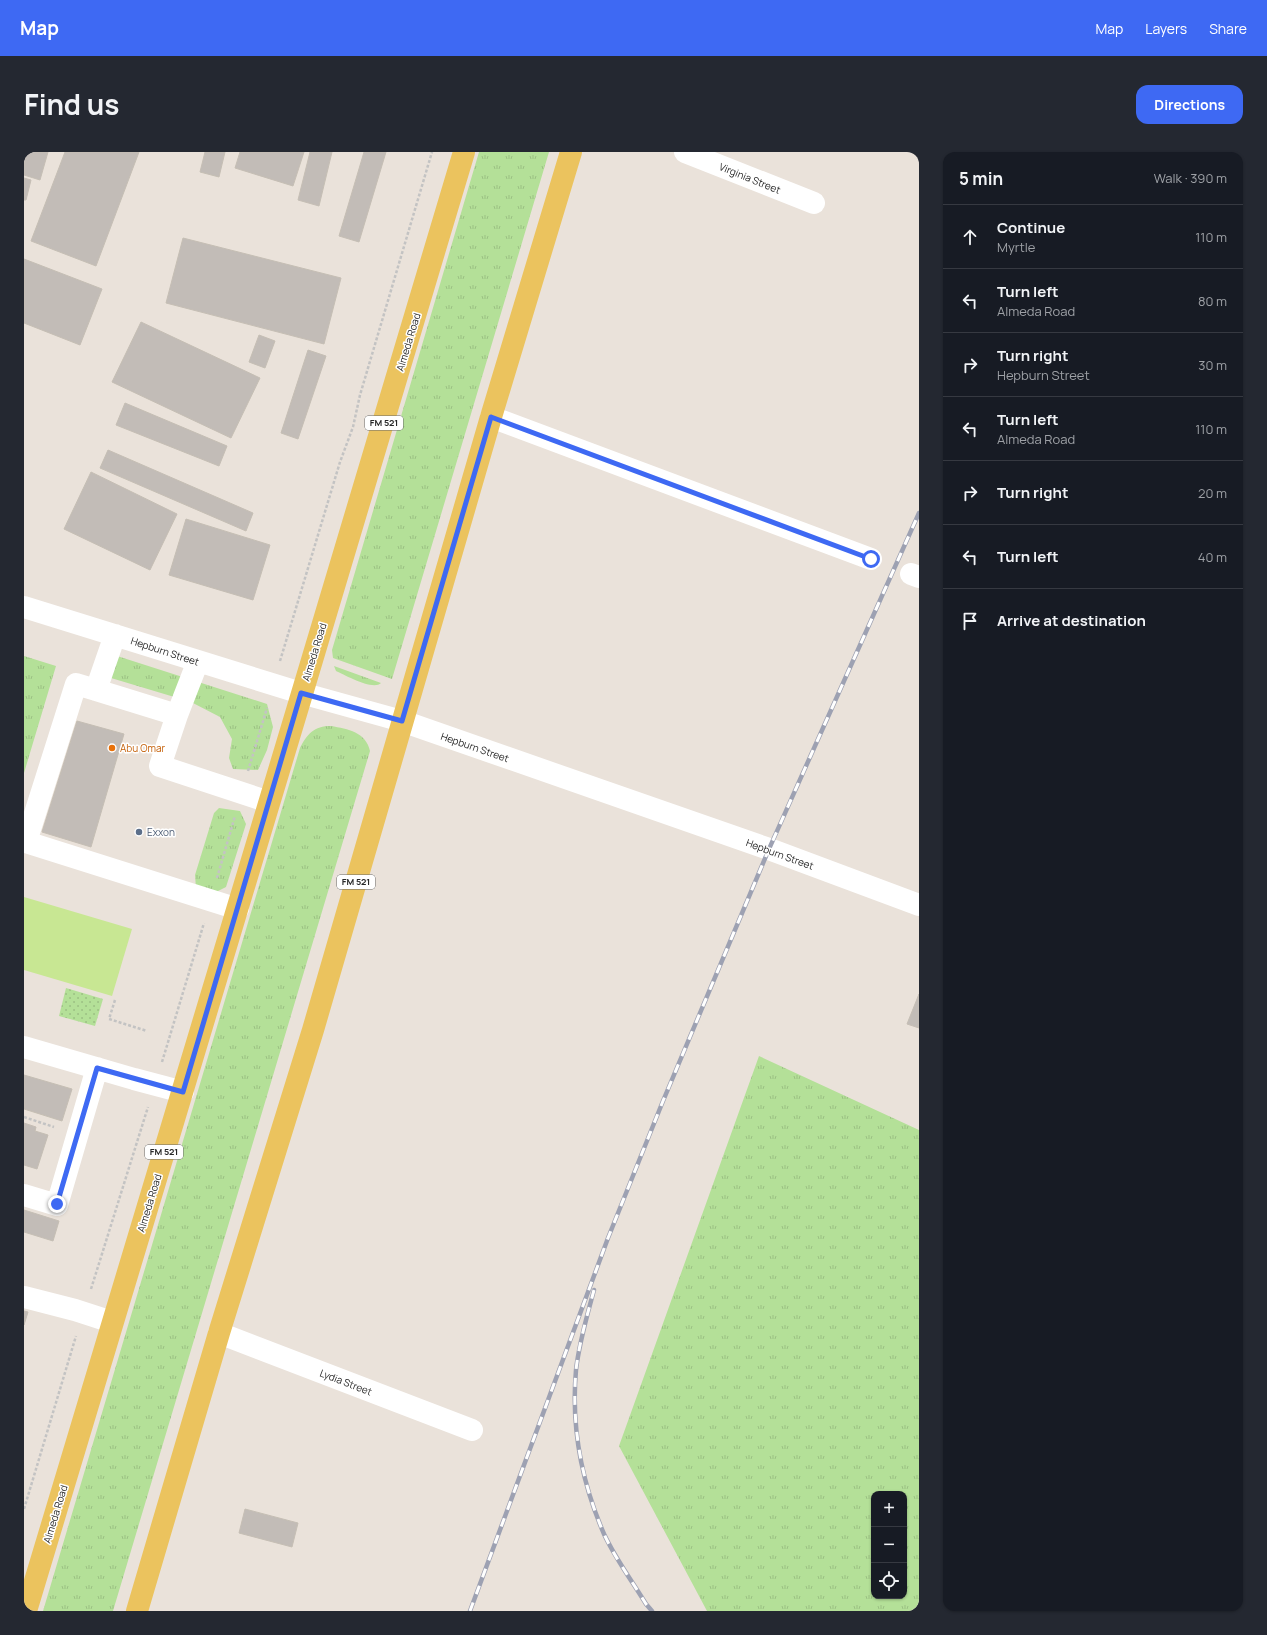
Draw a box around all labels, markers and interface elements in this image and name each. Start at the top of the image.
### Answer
text: Map [20,15,59,41]
text: Map [1095,19,1123,38]
text: Layers [1145,19,1187,38]
text: Share [1209,19,1247,38]
text: Find us [24,85,119,123]
button: Directions [1136,85,1243,124]
street label: Virginia Street [717,159,783,197]
text: 5 min [959,167,1003,190]
text: Walk · 390 m [1154,169,1227,187]
text: Continue [997,217,1065,238]
icon: ahead [959,226,981,248]
text: 110 m [1195,228,1227,246]
text: Myrtle [997,238,1035,256]
text: Turn left [997,281,1059,302]
icon: left [959,290,981,312]
text: 80 m [1198,292,1227,310]
text: Almeda Road [997,302,1075,320]
street label: Almeda Road [393,311,424,373]
text: Turn right [997,345,1068,366]
icon: right [959,354,981,376]
text: 30 m [1198,356,1227,374]
text: Hepburn Street [997,366,1090,384]
text: Turn left [997,409,1059,430]
road number: FM 521 [365,416,403,430]
icon: left [959,418,981,440]
text: 110 m [1195,420,1227,438]
text: Almeda Road [997,430,1075,448]
icon: right [959,482,981,504]
text: Turn right [997,482,1068,503]
text: 20 m [1198,484,1227,502]
icon: left [959,546,981,568]
text: Turn left [997,546,1059,567]
text: 40 m [1198,548,1227,566]
route start [862,550,880,568]
icon: arrive [959,610,981,632]
text: Arrive at destination [997,610,1146,631]
street label: Almeda Road [299,621,330,683]
street label: Hepburn Street [129,633,201,669]
street label: Hepburn Street [439,729,511,765]
place label: Abu Omar [120,741,165,755]
marker: Abu Omar [107,743,117,753]
place label: Exxon [147,825,175,839]
marker: Exxon [134,827,144,837]
street label: Hepburn Street [744,835,816,873]
road number: FM 521 [337,875,375,889]
road number: FM 521 [145,1145,183,1159]
street label: Almeda Road [134,1172,165,1234]
route end [48,1195,66,1213]
street label: Lydia Street [318,1366,374,1398]
street label: Almeda Road [40,1483,71,1545]
map controls [871,1491,907,1599]
button: + [871,1491,907,1527]
button: − [871,1527,907,1563]
button: locate [871,1563,907,1599]

